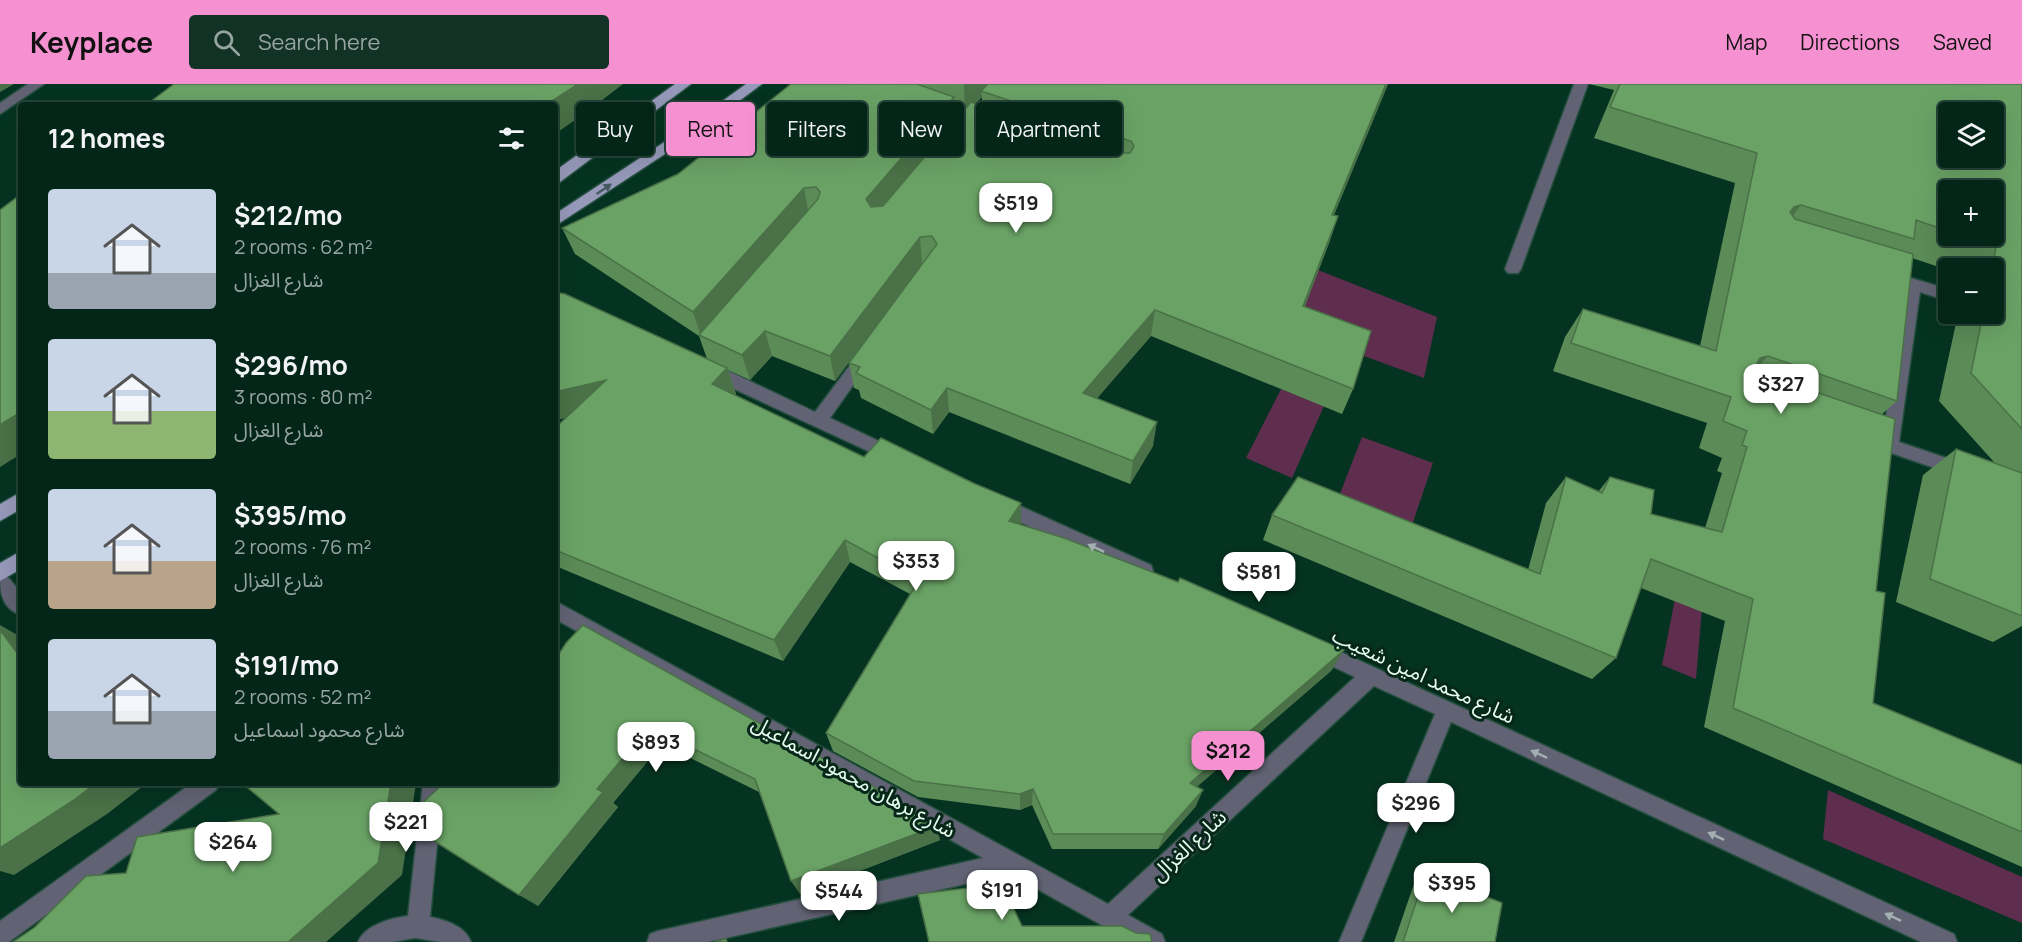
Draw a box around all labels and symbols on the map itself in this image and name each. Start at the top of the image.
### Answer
one-way arrow [595,183,611,195]
pin: $519 [980,183,1052,234]
pin: $327 [1745,364,1817,415]
pin: $353 [880,541,952,592]
one-way arrow [1087,544,1104,553]
pin: $581 [1223,552,1295,603]
street label: شارع محمد امين شعيب [1327,620,1520,731]
street label: شارع برهان محمود اسماعيل [746,708,961,846]
pin: $893 [620,722,692,773]
pin: $212 [1192,731,1264,782]
one-way arrow [1531,749,1548,758]
pin: $296 [1380,783,1452,834]
pin: $221 [370,802,442,853]
street label: شارع الغزال [1144,803,1233,889]
pin: $264 [197,822,269,873]
one-way arrow [1708,831,1725,840]
pin: $395 [1416,863,1488,914]
pin: $191 [966,870,1038,921]
pin: $544 [803,871,875,922]
one-way arrow [1885,913,1902,922]

